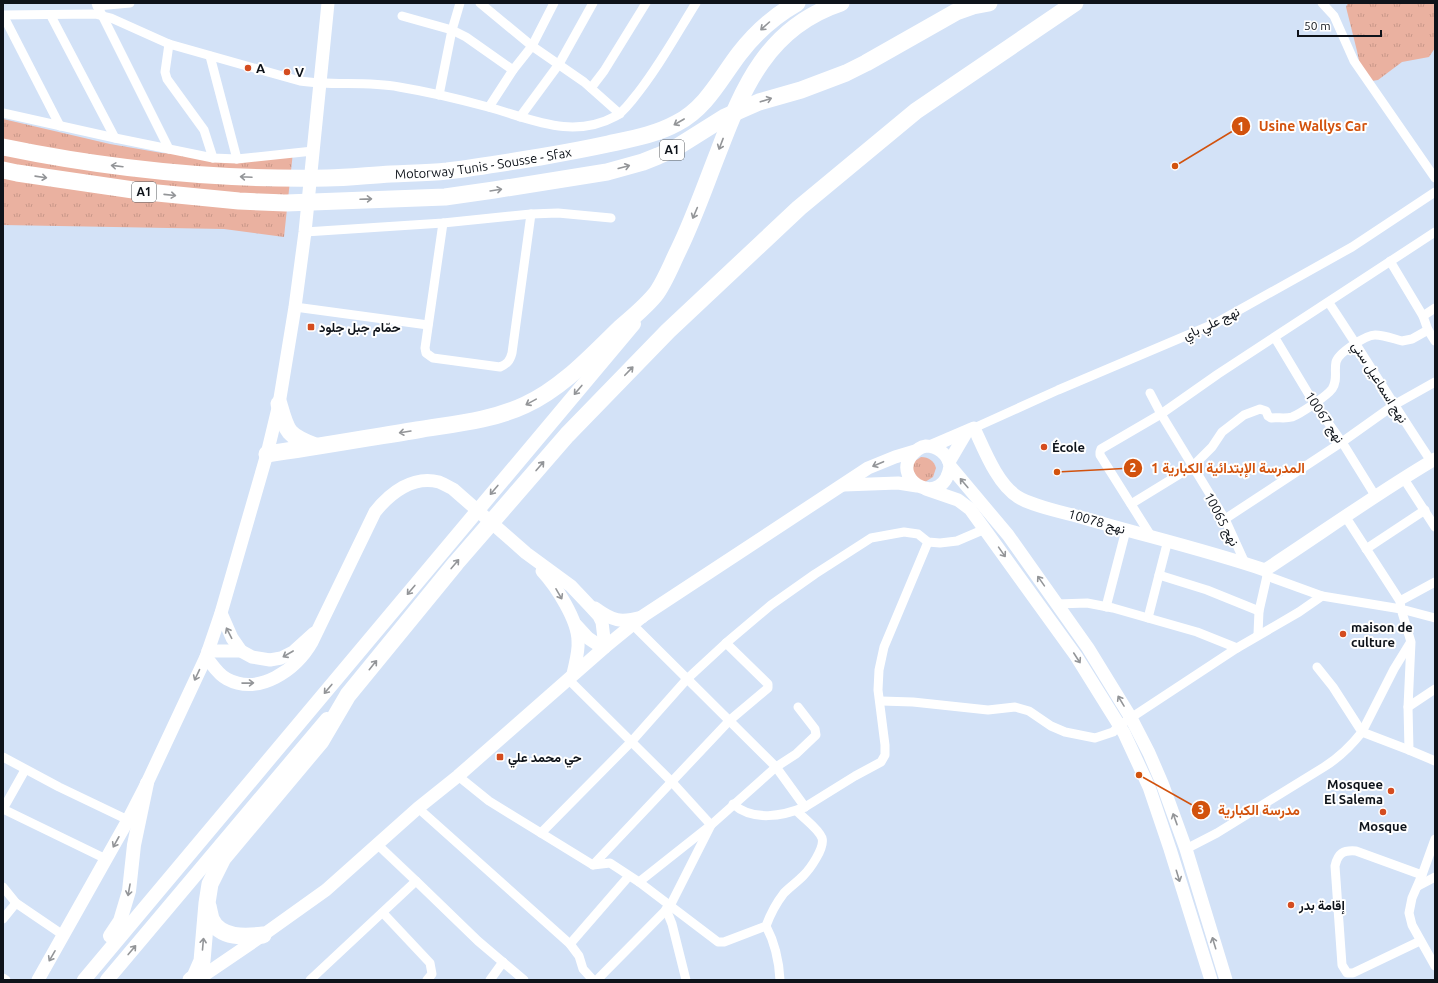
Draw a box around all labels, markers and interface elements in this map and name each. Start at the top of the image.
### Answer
scale bar [1298,12,1381,38]
text: 50 m [1304,19,1331,32]
one-way arrow [760,21,770,30]
place label: A [256,61,266,75]
marker: A [243,63,253,73]
place label: V [295,65,304,79]
marker: V [282,67,292,77]
one-way arrow [759,96,772,103]
callout: Usine Wallys Car [1231,113,1375,139]
one-way arrow [673,118,685,126]
text: Usine Wallys Car [1259,118,1367,134]
text: 1 [1238,120,1244,133]
one-way arrow [716,138,724,150]
road number: A1 [660,140,684,160]
street label: Motorway Tunis - Sousse - Sfax [394,144,573,181]
one-way arrow [111,162,124,170]
one-way arrow [617,163,630,171]
one-way arrow [34,173,47,181]
one-way arrow [240,173,253,180]
road number: A1 [132,182,156,202]
one-way arrow [489,186,502,194]
one-way arrow [163,191,176,199]
one-way arrow [359,196,372,203]
one-way arrow [691,206,698,218]
street label: نهج علي باي [1180,304,1243,346]
place label: حمّام جبل جلود [319,320,401,336]
marker: حمّام جبل جلود [306,322,316,332]
street label: نهج اسماعيل سني [1346,339,1411,427]
one-way arrow [625,366,634,376]
one-way arrow [573,385,582,396]
street label: نهج 10067 [1300,389,1347,447]
one-way arrow [525,399,537,407]
one-way arrow [399,428,412,436]
place label: École [1052,439,1085,454]
marker: École [1039,442,1049,452]
callout: المدرسة الإبتدائية الكبارية 1 [1123,455,1313,481]
one-way arrow [536,460,545,471]
text: المدرسة الإبتدائية الكبارية 1 [1151,460,1305,478]
one-way arrow [872,461,884,468]
text: 2 [1130,461,1137,474]
one-way arrow [960,478,969,488]
one-way arrow [490,485,499,495]
street label: نهج 10065 [1199,490,1242,550]
street label: نهج 10078 [1066,506,1127,539]
one-way arrow [998,546,1006,557]
one-way arrow [451,559,460,569]
one-way arrow [1037,576,1045,587]
one-way arrow [406,584,415,595]
one-way arrow [556,588,564,600]
place label: maison de culture [1351,620,1413,649]
one-way arrow [225,627,232,639]
marker: maison de culture [1338,629,1348,639]
one-way arrow [282,650,294,658]
one-way arrow [1073,652,1081,663]
one-way arrow [369,659,377,670]
one-way arrow [193,669,200,681]
one-way arrow [241,680,254,687]
one-way arrow [323,684,332,695]
one-way arrow [1116,695,1124,707]
place label: حي محمد علي [508,750,582,768]
marker: حي محمد علي [495,752,505,762]
place label: Mosquee El Salema [1324,777,1383,806]
marker: Mosquee El Salema [1386,786,1396,796]
callout: مدرسة الكبارية [1191,797,1308,823]
text: مدرسة الكبارية [1218,802,1300,819]
text: 3 [1198,803,1204,816]
marker: Mosque [1378,807,1388,817]
one-way arrow [1171,812,1178,825]
place label: Mosque [1359,819,1407,833]
one-way arrow [111,836,119,848]
one-way arrow [1175,869,1182,882]
one-way arrow [124,883,132,896]
place label: إقامة بدر [1298,898,1345,915]
marker: إقامة بدر [1286,900,1296,910]
one-way arrow [1210,936,1217,949]
one-way arrow [200,938,207,951]
one-way arrow [128,945,137,956]
one-way arrow [48,949,55,961]

